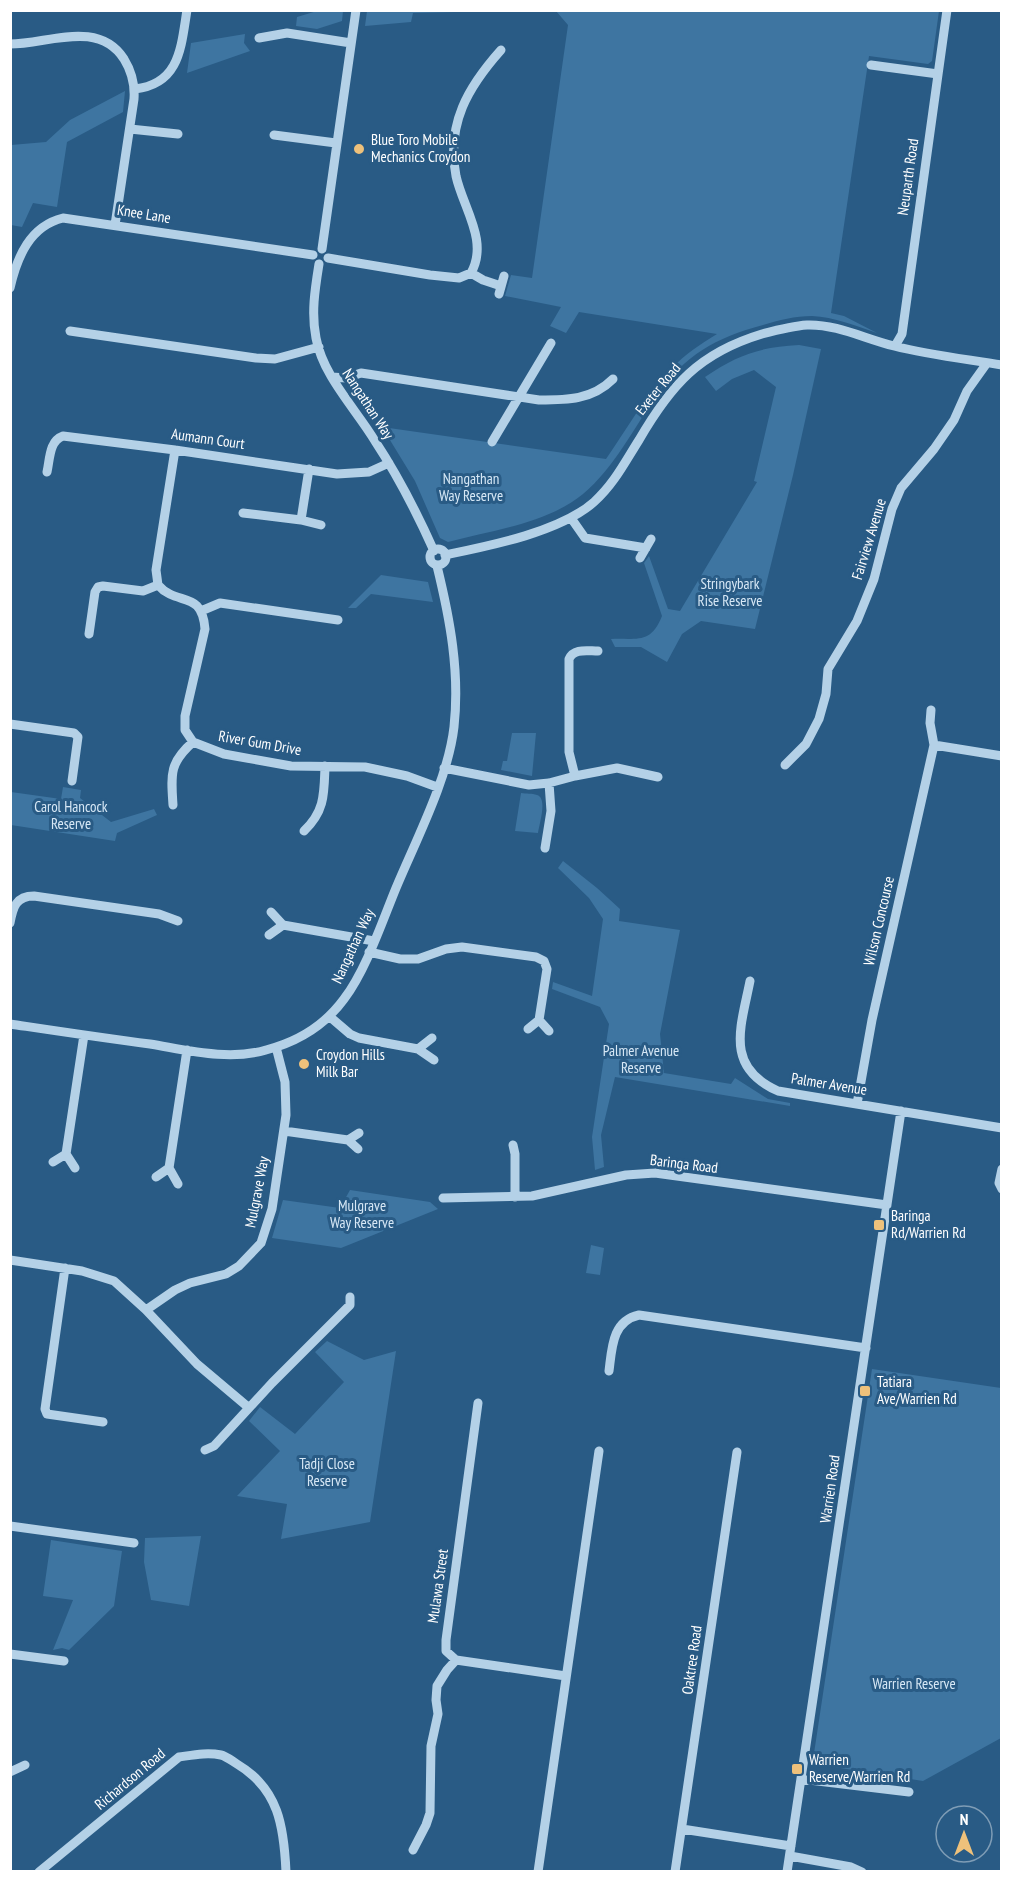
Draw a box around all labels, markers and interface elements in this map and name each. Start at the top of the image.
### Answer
place label: Blue Toro Mobile Mechanics Croydon [371,130,470,166]
street label: Neuparth Road [893,137,922,217]
marker: Blue Toro Mobile Mechanics Croydon [352,142,366,156]
street label: Knee Lane [116,200,172,227]
street label: Exeter Road [631,359,684,419]
street label: Nangathan Way [339,365,399,443]
street label: Aumann Court [170,424,246,453]
park label: Nangathan Way Reserve [439,469,503,505]
street label: Fairview Avenue [847,496,890,582]
park label: Stringybark Rise Reserve [697,574,763,610]
street label: River Gum Drive [217,726,303,759]
park label: Carol Hancock Reserve [34,797,108,833]
street label: Wilson Concourse [859,874,898,967]
street label: Nangathan Way [327,905,378,986]
park label: Palmer Avenue Reserve [603,1041,679,1077]
place label: Croydon Hills Milk Bar [316,1045,385,1081]
marker: Croydon Hills Milk Bar [297,1057,311,1071]
street label: Palmer Avenue [790,1068,868,1099]
street label: Baringa Road [649,1150,719,1177]
street label: Mulgrave Way [240,1154,273,1229]
park label: Mulgrave Way Reserve [330,1196,394,1232]
place label: Baringa Rd/Warrien Rd [891,1206,966,1242]
marker: Baringa Rd/Warrien Rd [872,1218,886,1232]
place label: Tatiara Ave/Warrien Rd [877,1372,957,1408]
marker: Tatiara Ave/Warrien Rd [858,1384,872,1398]
park label: Tadji Close Reserve [299,1454,355,1490]
street label: Warrien Road [815,1454,844,1524]
street label: Mulawa Street [423,1548,452,1624]
street label: Oaktree Road [677,1624,706,1696]
park label: Warrien Reserve [872,1674,956,1693]
street label: Richardson Road [91,1744,169,1814]
place label: Warrien Reserve/Warrien Rd [809,1750,910,1786]
marker: Warrien Reserve/Warrien Rd [790,1762,804,1776]
north arrow [934,1804,994,1864]
text: N [960,1809,968,1829]

